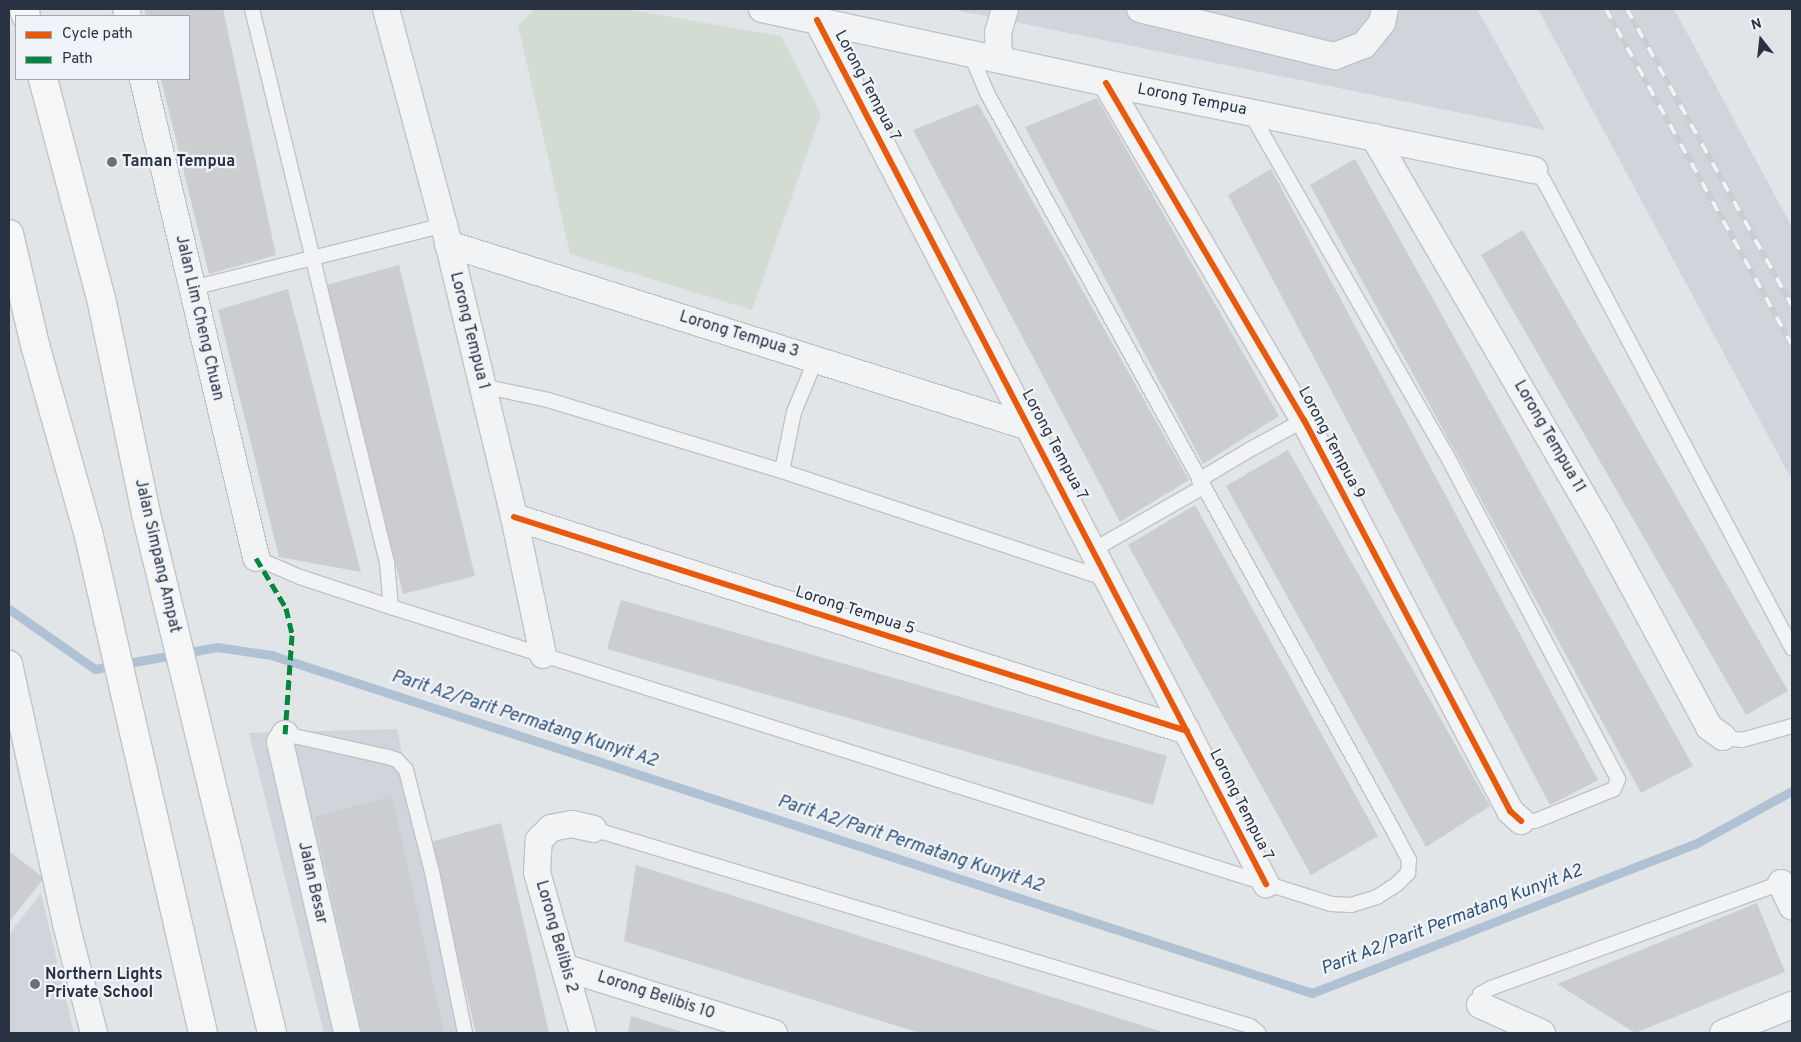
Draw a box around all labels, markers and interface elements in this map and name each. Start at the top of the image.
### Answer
legend [15,15,190,80]
north arrow [1736,15,1786,65]
text: N [1750,16,1764,35]
text: Cycle path [62,25,133,44]
street label: Lorong Tempua 7 [830,27,904,145]
text: Path [62,50,93,69]
street label: Lorong Tempua [1135,80,1249,120]
place label: Taman Tempua [122,152,235,172]
marker: Taman Tempua [106,156,118,168]
street label: Jalan Lim Cheng Chuan [171,233,227,403]
street label: Lorong Tempua 1 [445,270,493,392]
street label: Lorong Tempua 3 [676,308,802,362]
street label: Lorong Tempua 11 [1509,377,1589,497]
street label: Lorong Tempua 9 [1293,383,1369,503]
street label: Lorong Tempua 7 [1017,386,1091,504]
street label: Jalan Simpang Ampat [130,477,184,635]
street label: Lorong Tempua 5 [793,583,917,639]
water label: Parit A2/Parit Permatang Kunyit A2 [388,667,660,773]
street label: Lorong Tempua 7 [1204,746,1278,864]
water label: Parit A2/Parit Permatang Kunyit A2 [774,792,1046,898]
street label: Jalan Besar [293,840,331,926]
water label: Parit A2/Parit Permatang Kunyit A2 [1318,861,1586,981]
street label: Lorong Belibis 2 [531,879,581,995]
place label: Northern Lights Private School [45,965,163,1003]
street label: Lorong Belibis 10 [595,968,717,1024]
marker: Northern Lights Private School [29,978,41,990]

